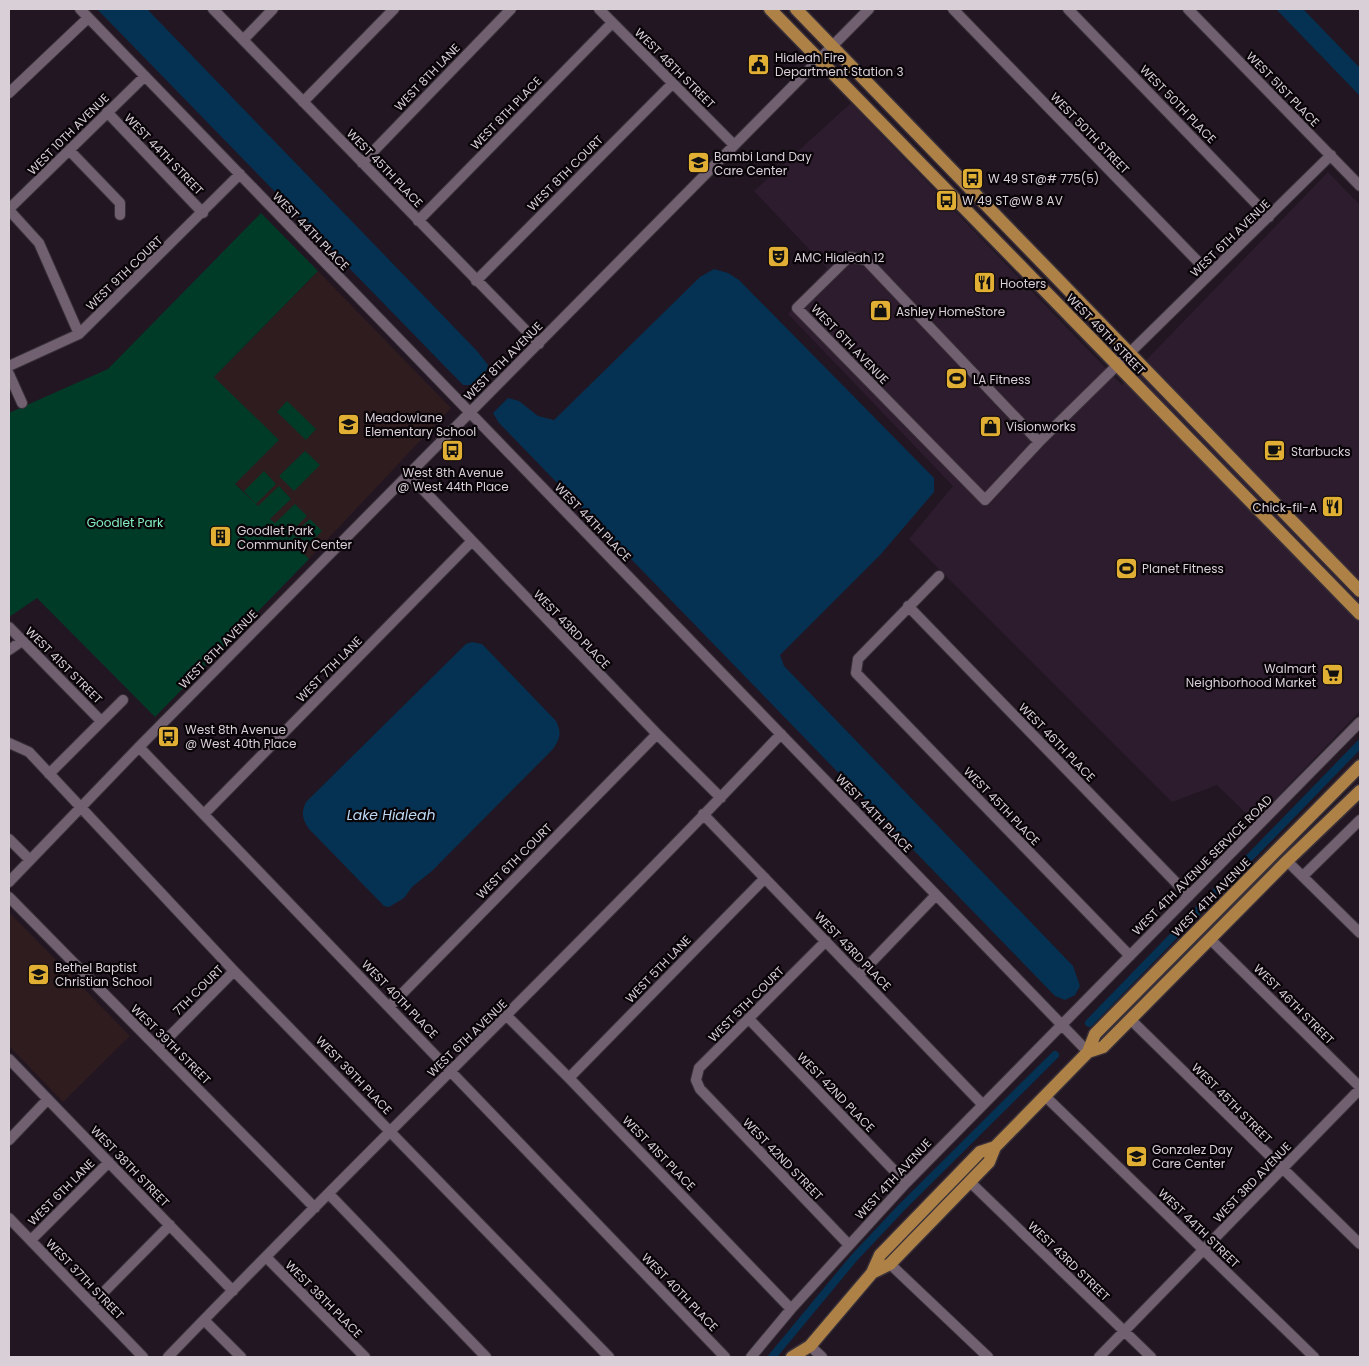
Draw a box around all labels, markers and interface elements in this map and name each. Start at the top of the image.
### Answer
street label: WEST 48TH STREET [631,24,719,112]
street label: WEST 8TH LANE [390,39,464,115]
street label: WEST 51ST PLACE [1243,48,1323,130]
place label: Hialeah Fire Department Station 3 [775,49,904,80]
public building icon: Hialeah Fire Department Station 3 [747,52,771,76]
street label: WEST 50TH PLACE [1136,61,1220,147]
street label: WEST 8TH PLACE [467,73,545,153]
street label: WEST 50TH STREET [1047,88,1134,178]
street label: WEST 10TH AVENUE [23,89,113,179]
street label: WEST 44TH STREET [121,109,208,199]
street label: WEST 45TH PLACE [343,125,427,211]
street label: WEST 8TH COURT [523,131,607,215]
place label: Bambi Land Day Care Center [714,148,812,179]
school or university icon: Bambi Land Day Care Center [686,151,710,175]
bus stop icon: W 49 ST@# 775(5) [960,166,984,190]
place label: W 49 ST@# 775(5) [988,170,1099,187]
street label: WEST 44TH PLACE [269,188,353,274]
bus stop icon: W 49 ST@W 8 AV [934,188,958,212]
place label: W 49 ST@W 8 AV [962,192,1063,209]
street label: WEST 6TH AVENUE [1186,195,1274,281]
street label: WEST 9TH COURT [82,232,167,314]
theatre icon: AMC Hialeah 12 [766,245,790,269]
place label: AMC Hialeah 12 [794,249,884,266]
restaurant icon: Hooters [972,271,996,295]
place label: Hooters [1000,275,1046,292]
street label: WEST 49TH STREET [1063,289,1150,379]
shop icon: Ashley HomeStore [868,299,892,323]
street label: WEST 6TH AVENUE [807,300,893,388]
place label: Ashley HomeStore [896,303,1005,320]
street label: WEST 8TH AVENUE [460,318,546,404]
sports icon: LA Fitness [945,367,969,391]
place label: LA Fitness [973,371,1031,388]
place label: Meadowlane Elementary School [365,409,476,440]
school or university icon: Meadowlane Elementary School [337,412,361,436]
shop icon: Visionworks [978,414,1002,438]
place label: Visionworks [1006,418,1076,435]
bus stop icon: West 8th Avenue @ West 44th Place [441,439,465,463]
cafe icon: Starbucks [1263,439,1287,463]
place label: Starbucks [1291,443,1351,460]
place label: West 8th Avenue @ West 44th Place [397,464,509,495]
street label: WEST 44TH PLACE [551,479,635,565]
restaurant icon: Chick-fil-A [1321,495,1345,519]
place label: Chick-fil-A [1252,499,1317,516]
park label: Goodlet Park [87,514,164,531]
place label: Goodlet Park Community Center [237,522,352,553]
building icon: Goodlet Park Community Center [209,525,233,549]
sports icon: Planet Fitness [1114,556,1138,580]
place label: Planet Fitness [1142,560,1224,577]
street label: WEST 43RD PLACE [530,586,614,672]
street label: WEST 8TH AVENUE [175,606,261,692]
street label: WEST 41ST STREET [22,623,107,708]
street label: WEST 7TH LANE [292,632,366,706]
place label: Walmart Neighborhood Market [1186,660,1316,691]
supermarket icon: Walmart Neighborhood Market [1320,663,1344,687]
street label: WEST 46TH PLACE [1015,699,1099,785]
place label: West 8th Avenue @ West 40th Place [185,721,296,752]
bus stop icon: West 8th Avenue @ West 40th Place [157,724,181,748]
street label: WEST 45TH PLACE [960,763,1044,849]
street label: WEST 44TH PLACE [832,770,916,856]
street label: WEST 4TH AVENUE SERVICE ROAD [1129,792,1275,938]
water label: Lake Hialeah [347,805,435,825]
street label: WEST 6TH COURT [472,819,556,903]
street label: WEST 4TH AVENUE [1169,855,1253,939]
street label: WEST 43RD PLACE [811,908,895,994]
street label: WEST 5TH LANE [621,931,695,1007]
street label: WEST 40TH PLACE [358,956,442,1042]
place label: Bethel Baptist Christian School [55,959,152,990]
street label: WEST 46TH STREET [1250,960,1338,1048]
street label: 7TH COURT [169,961,227,1019]
school or university icon: Bethel Baptist Christian School [27,962,51,986]
street label: WEST 5TH COURT [704,962,788,1046]
street label: WEST 6TH AVENUE [423,995,511,1081]
street label: WEST 39TH STREET [127,1000,215,1088]
street label: WEST 39TH PLACE [312,1032,396,1118]
street label: WEST 42ND PLACE [793,1048,879,1136]
street label: WEST 45TH STREET [1188,1059,1276,1147]
street label: WEST 41ST PLACE [619,1112,699,1194]
street label: WEST 42ND STREET [739,1114,827,1204]
street label: WEST 38TH STREET [87,1122,174,1211]
street label: WEST 4TH AVENUE [851,1135,935,1223]
street label: WEST 3RD AVENUE [1209,1138,1295,1226]
place label: Gonzalez Day Care Center [1152,1141,1233,1172]
school or university icon: Gonzalez Day Care Center [1124,1144,1148,1168]
street label: WEST 6TH LANE [24,1155,98,1229]
street label: WEST 44TH STREET [1154,1185,1244,1272]
street label: WEST 43RD STREET [1024,1217,1114,1305]
street label: WEST 37TH STREET [42,1235,128,1323]
street label: WEST 40TH PLACE [638,1249,722,1335]
street label: WEST 38TH PLACE [282,1257,366,1341]

